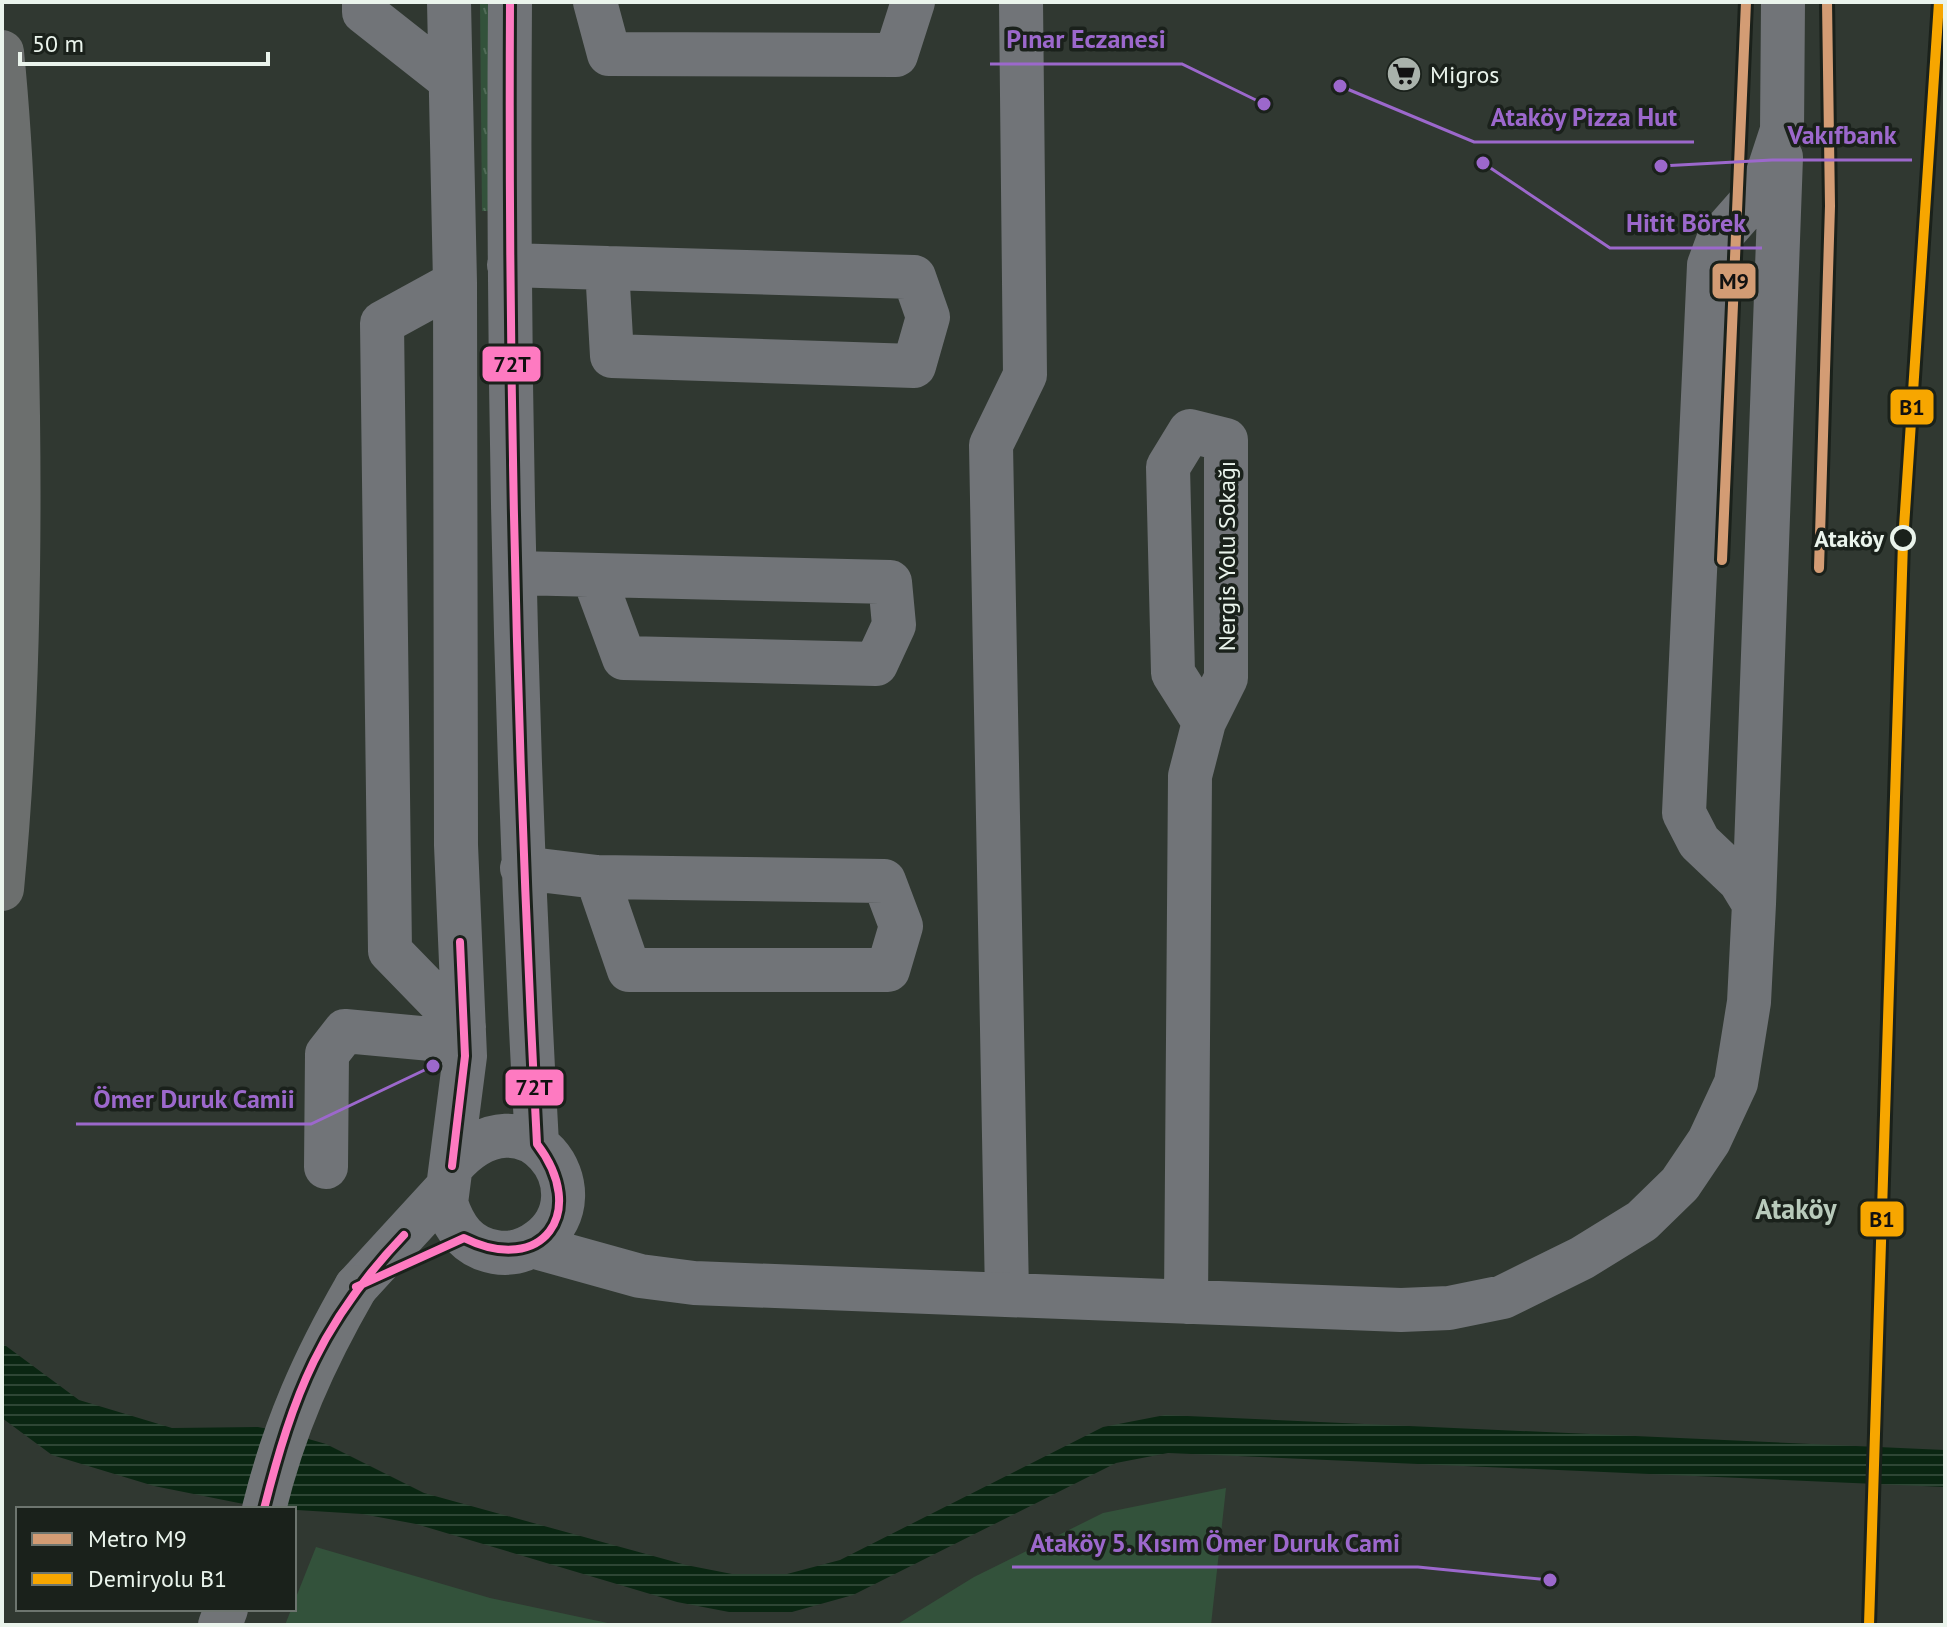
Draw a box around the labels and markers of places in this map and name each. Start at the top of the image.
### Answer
callout: Pınar Eczanesi [990,14,1182,64]
supermarket icon: Migros [1385,55,1423,93]
place label: Migros [1430,59,1499,90]
callout: Ataköy Pizza Hut [1474,92,1694,142]
callout: Vakıfbank [1772,110,1912,160]
callout: Hitit Börek [1610,198,1762,248]
place label: Ataköy [1814,523,1885,554]
marker: Ataköy [1891,526,1915,550]
callout: Ömer Duruk Camii [76,1074,311,1124]
callout: Ataköy 5. Kısım Ömer Duruk Cami [1012,1517,1418,1567]

